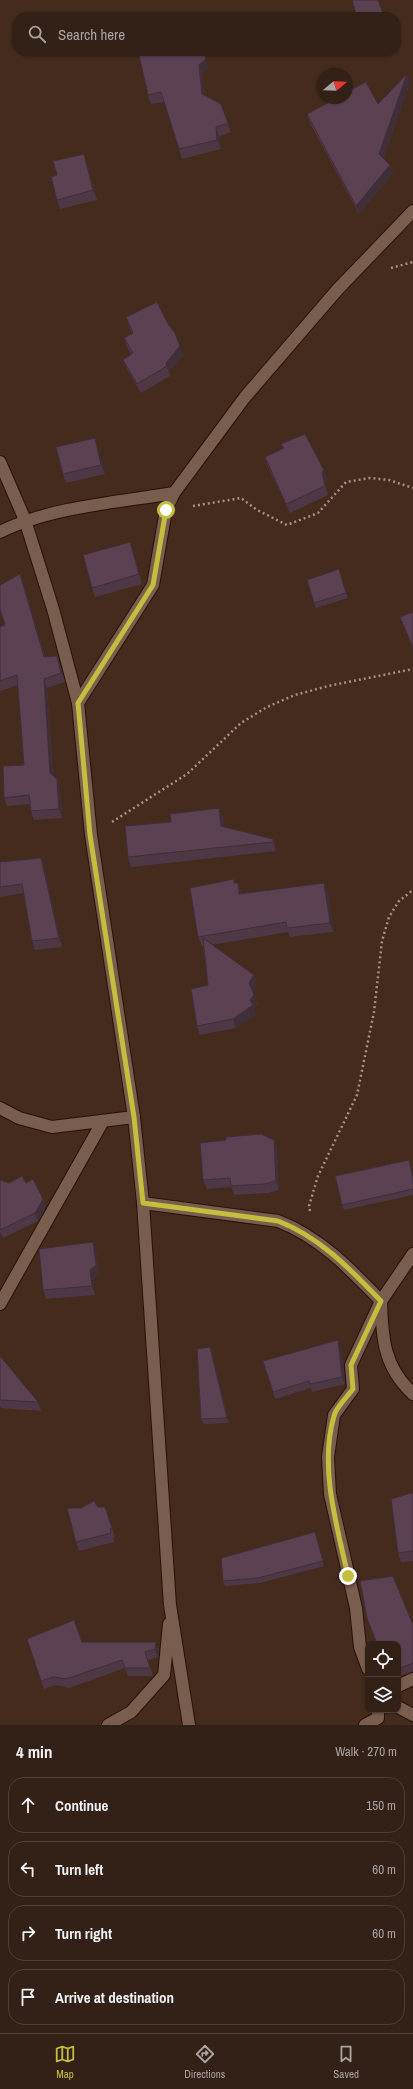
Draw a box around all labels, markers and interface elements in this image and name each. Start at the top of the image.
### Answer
search box [12,12,401,56]
icon: search [26,23,48,45]
text: Search here [58,24,125,45]
north arrow [317,68,353,104]
route start [157,501,175,519]
route end [339,1567,357,1585]
map controls [365,1641,401,1713]
button: locate [365,1641,401,1677]
button: layers [365,1677,401,1713]
text: 4 min [16,1740,52,1763]
text: Walk · 270 m [335,1743,397,1760]
icon: ahead [17,1794,39,1816]
text: Continue [55,1795,108,1816]
text: 150 m [366,1797,396,1814]
icon: left [17,1858,39,1880]
text: Turn left [55,1859,103,1880]
text: 60 m [372,1861,396,1878]
icon: right [17,1922,39,1944]
text: Turn right [55,1923,112,1944]
text: 60 m [372,1925,396,1942]
icon: arrive [17,1986,39,2008]
text: Arrive at destination [55,1987,174,2008]
tab: Map [54,2043,76,2081]
tab: Directions [184,2043,225,2081]
tab: Saved [333,2043,359,2081]

